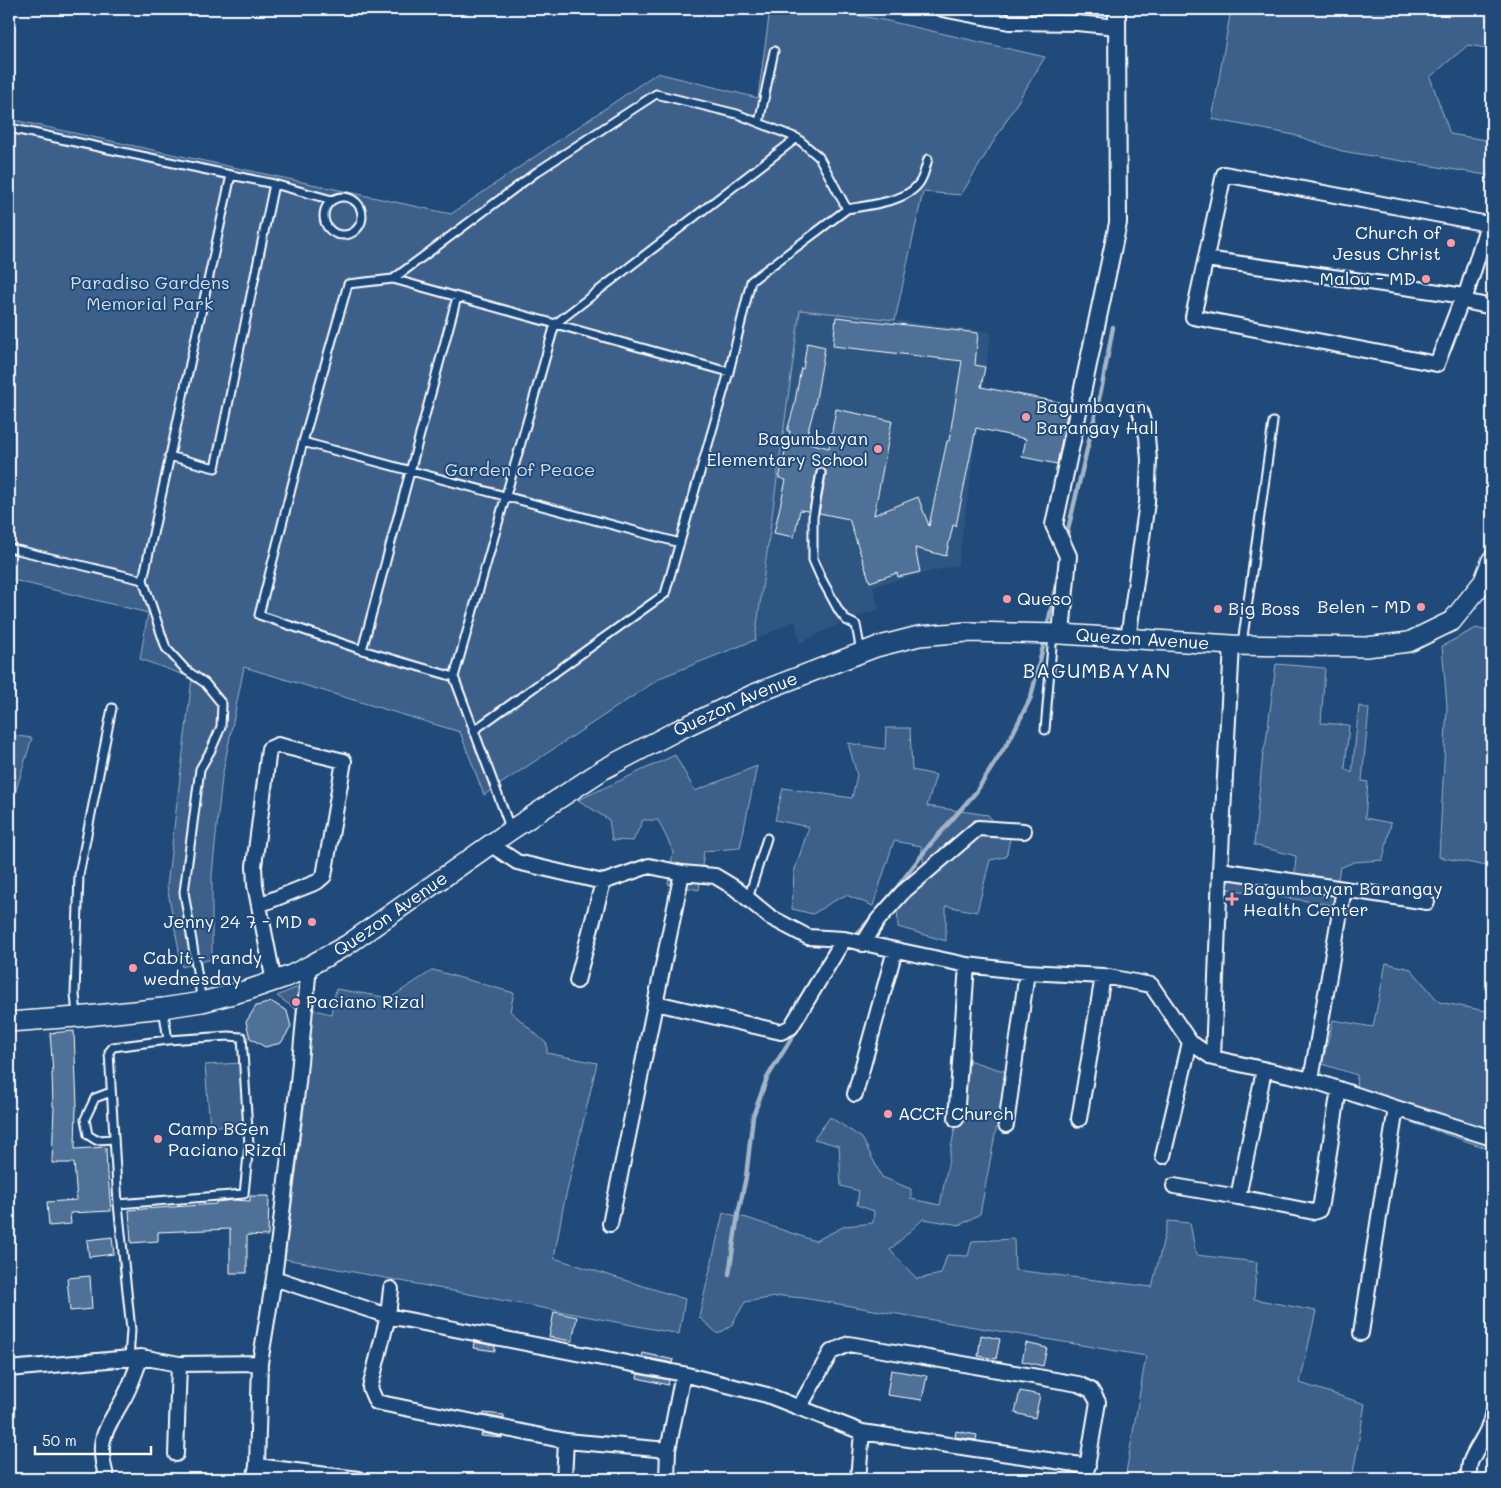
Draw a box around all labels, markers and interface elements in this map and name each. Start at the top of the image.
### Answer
place label: Church of Jesus Christ [1333,220,1442,265]
marker: Church of Jesus Christ [1445,237,1457,249]
place label: Malou - MD [1320,266,1416,290]
park label: Paradiso Gardens Memorial Park [70,270,230,315]
marker: Malou - MD [1420,273,1432,285]
place label: Bagumbayan Barangay Hall [1036,394,1159,439]
marker: Bagumbayan Barangay Hall [1020,411,1032,423]
place label: Bagumbayan Elementary School [707,426,868,471]
marker: Bagumbayan Elementary School [872,443,884,455]
park label: Garden of Peace [445,457,595,481]
place label: Queso [1017,586,1072,610]
marker: Queso [1001,593,1013,605]
place label: Belen - MD [1317,594,1411,618]
place label: Big Boss [1228,596,1300,620]
marker: Belen - MD [1415,601,1427,613]
marker: Big Boss [1212,603,1224,615]
street label: Quezon Avenue [1075,622,1210,655]
district label: BAGUMBAYAN [1023,657,1171,683]
street label: Quezon Avenue [669,665,801,742]
street label: Quezon Avenue [329,865,452,961]
place label: Bagumbayan Barangay Health Center [1243,876,1443,921]
marker: Bagumbayan Barangay Health Center [1225,892,1239,906]
place label: Jenny 24 7 - MD [164,909,302,933]
marker: Jenny 24 7 - MD [306,916,318,928]
place label: Cabit - randy wednesday [143,945,262,990]
marker: Cabit - randy wednesday [127,962,139,974]
place label: Paciano Rizal [306,989,425,1013]
marker: Paciano Rizal [290,996,302,1008]
place label: ACCF Church [898,1101,1014,1125]
marker: ACCF Church [882,1108,894,1120]
place label: Camp BGen Paciano Rizal [168,1116,287,1161]
marker: Camp BGen Paciano Rizal [152,1133,164,1145]
scale bar [35,1423,151,1455]
text: 50 m [42,1430,77,1450]

